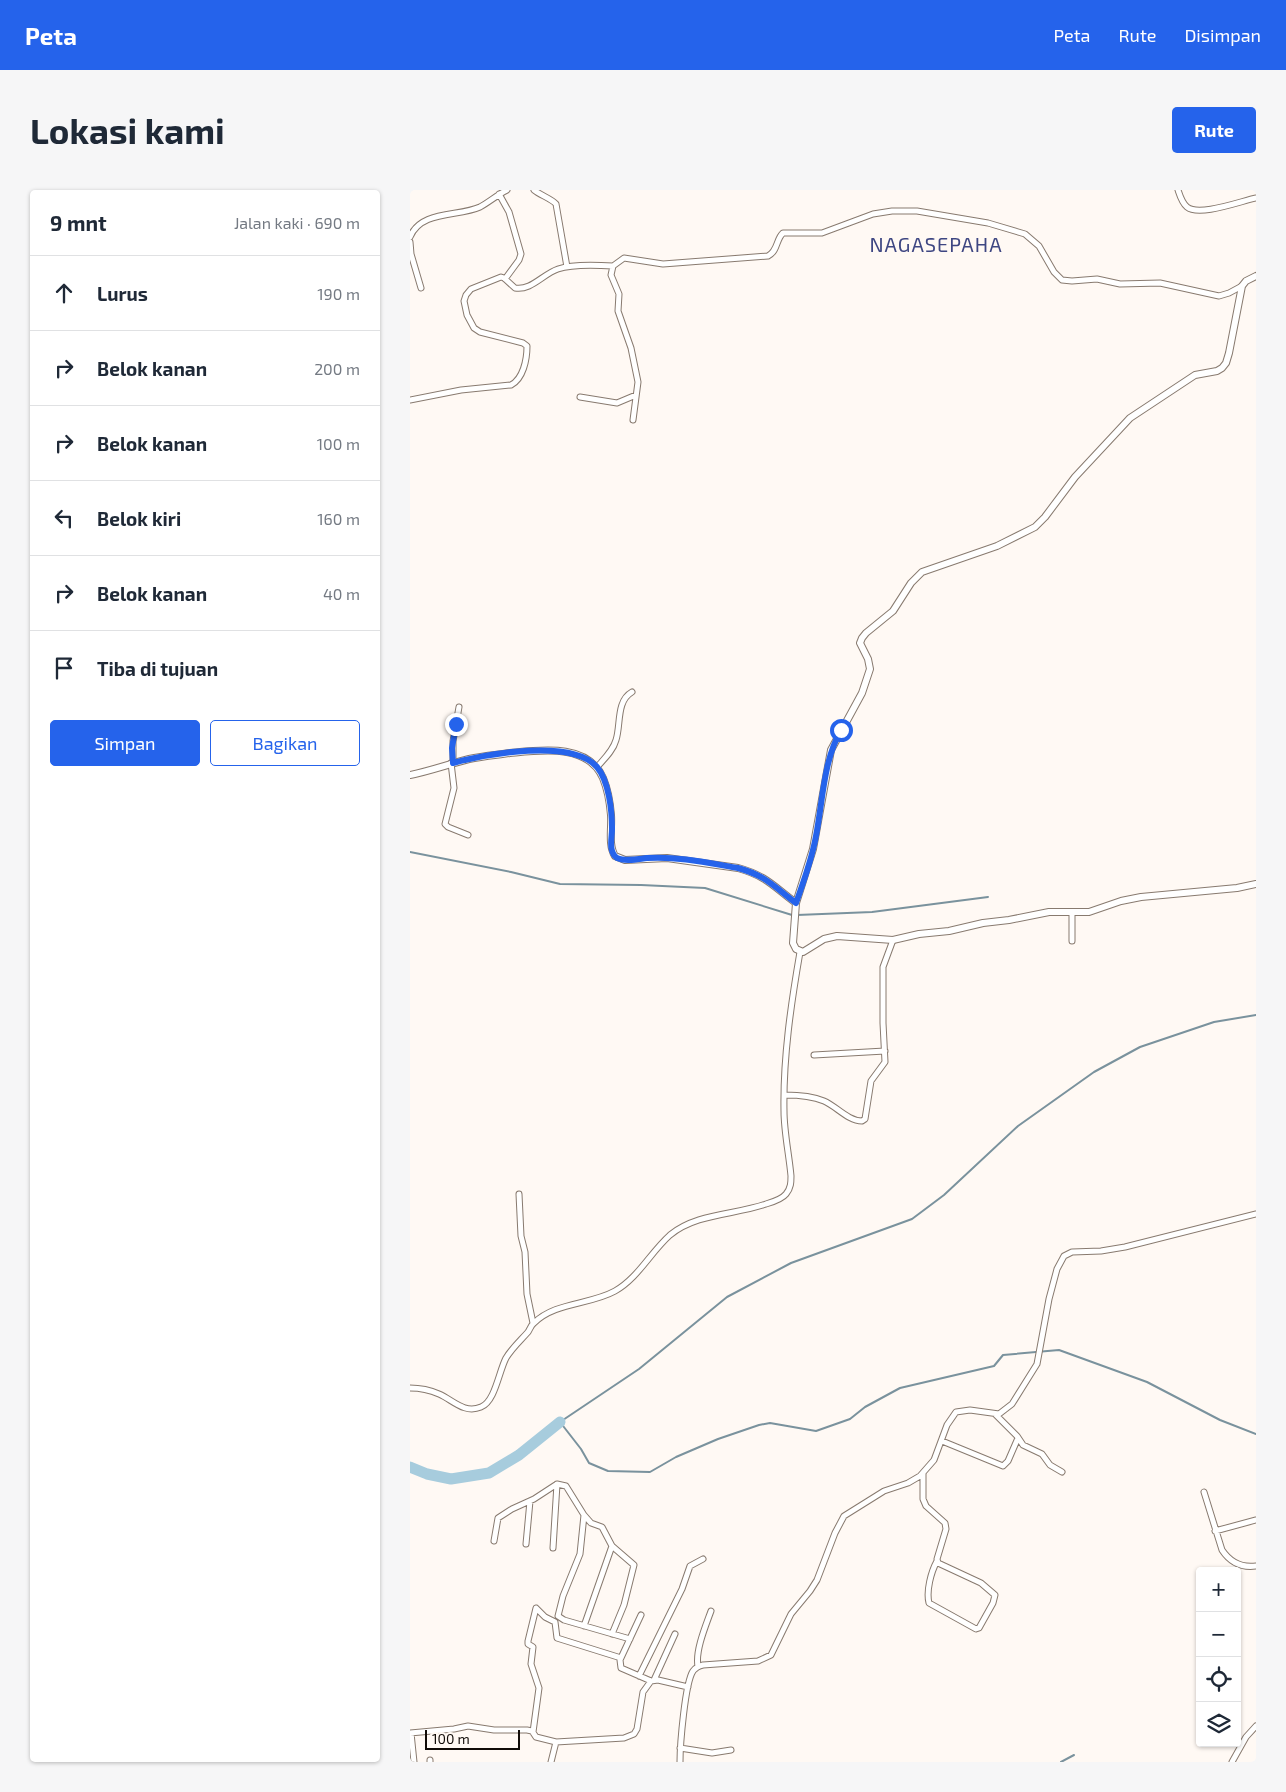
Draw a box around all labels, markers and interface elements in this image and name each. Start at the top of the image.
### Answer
text: Peta [25,21,77,50]
text: Peta [1054,24,1091,46]
text: Rute [1119,24,1156,46]
text: Disimpan [1184,24,1261,46]
button: Rute [1172,107,1256,153]
text: Lokasi kami [30,109,225,151]
text: 9 mnt [50,210,107,235]
text: Jalan kaki · 690 m [234,213,360,232]
district label: NAGASEPAHA [869,232,1003,256]
icon: ahead [50,279,78,307]
text: Lurus [97,282,148,305]
text: 190 m [317,284,360,303]
icon: right [50,354,78,382]
text: Belok kanan [97,357,207,380]
text: 200 m [314,359,360,378]
icon: right [50,429,78,457]
text: Belok kanan [97,432,207,455]
text: 100 m [317,434,360,453]
icon: left [50,504,78,532]
text: Belok kiri [97,507,181,530]
text: 160 m [317,509,360,528]
icon: right [50,579,78,607]
text: Belok kanan [97,582,207,605]
text: 40 m [323,584,360,603]
icon: arrive [50,654,78,682]
text: Tiba di tujuan [97,657,218,680]
route end [445,713,468,736]
route start [830,719,853,742]
button: Simpan [50,720,200,766]
button: Bagikan [210,720,360,766]
map controls [1196,1567,1241,1747]
button: + [1196,1567,1241,1612]
button: − [1196,1612,1241,1657]
button: locate [1196,1657,1241,1702]
button: layers [1196,1702,1241,1747]
scale bar [425,1727,520,1750]
text: 100 m [432,1730,470,1747]

